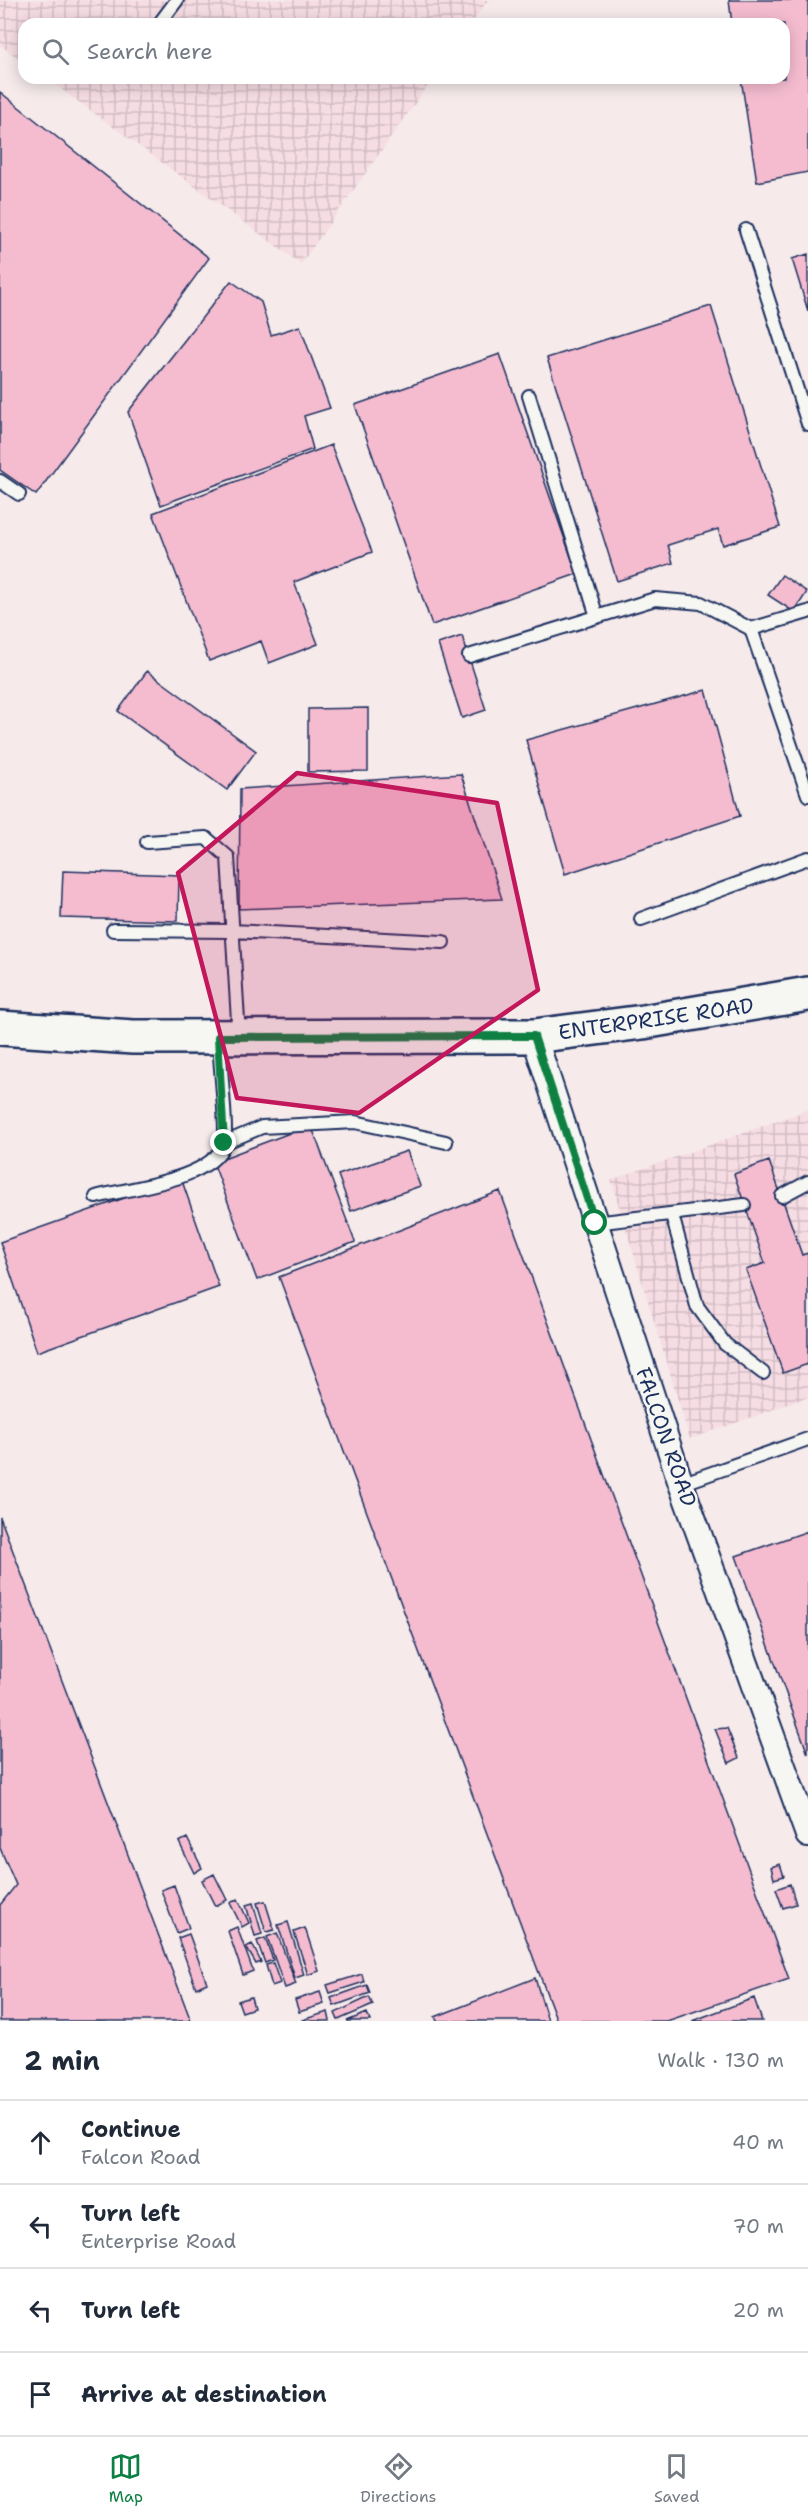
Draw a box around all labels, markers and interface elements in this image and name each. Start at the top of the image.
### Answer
search box [18,18,790,84]
icon: search [39,35,72,68]
text: Search here [87,37,213,66]
street label: ENTERPRISE ROAD [556,991,756,1047]
route end [210,1129,236,1155]
route start [581,1209,607,1235]
street label: FALCON ROAD [629,1364,703,1510]
text: 2 min [24,2043,100,2078]
text: Walk · 130 m [657,2047,784,2073]
text: Continue [81,2115,181,2144]
icon: ahead [24,2126,57,2159]
text: 40 m [732,2129,784,2155]
text: Falcon Road [81,2144,200,2170]
text: Turn left [81,2199,180,2228]
icon: left [24,2210,57,2243]
text: 70 m [732,2213,784,2239]
text: Enterprise Road [81,2228,236,2254]
icon: left [24,2294,57,2327]
text: Turn left [81,2296,180,2325]
text: 20 m [733,2297,784,2323]
icon: arrive [24,2378,57,2411]
text: Arrive at destination [81,2380,327,2409]
tab: Map [109,2450,143,2507]
tab: Directions [360,2450,437,2507]
tab: Saved [654,2450,699,2507]

